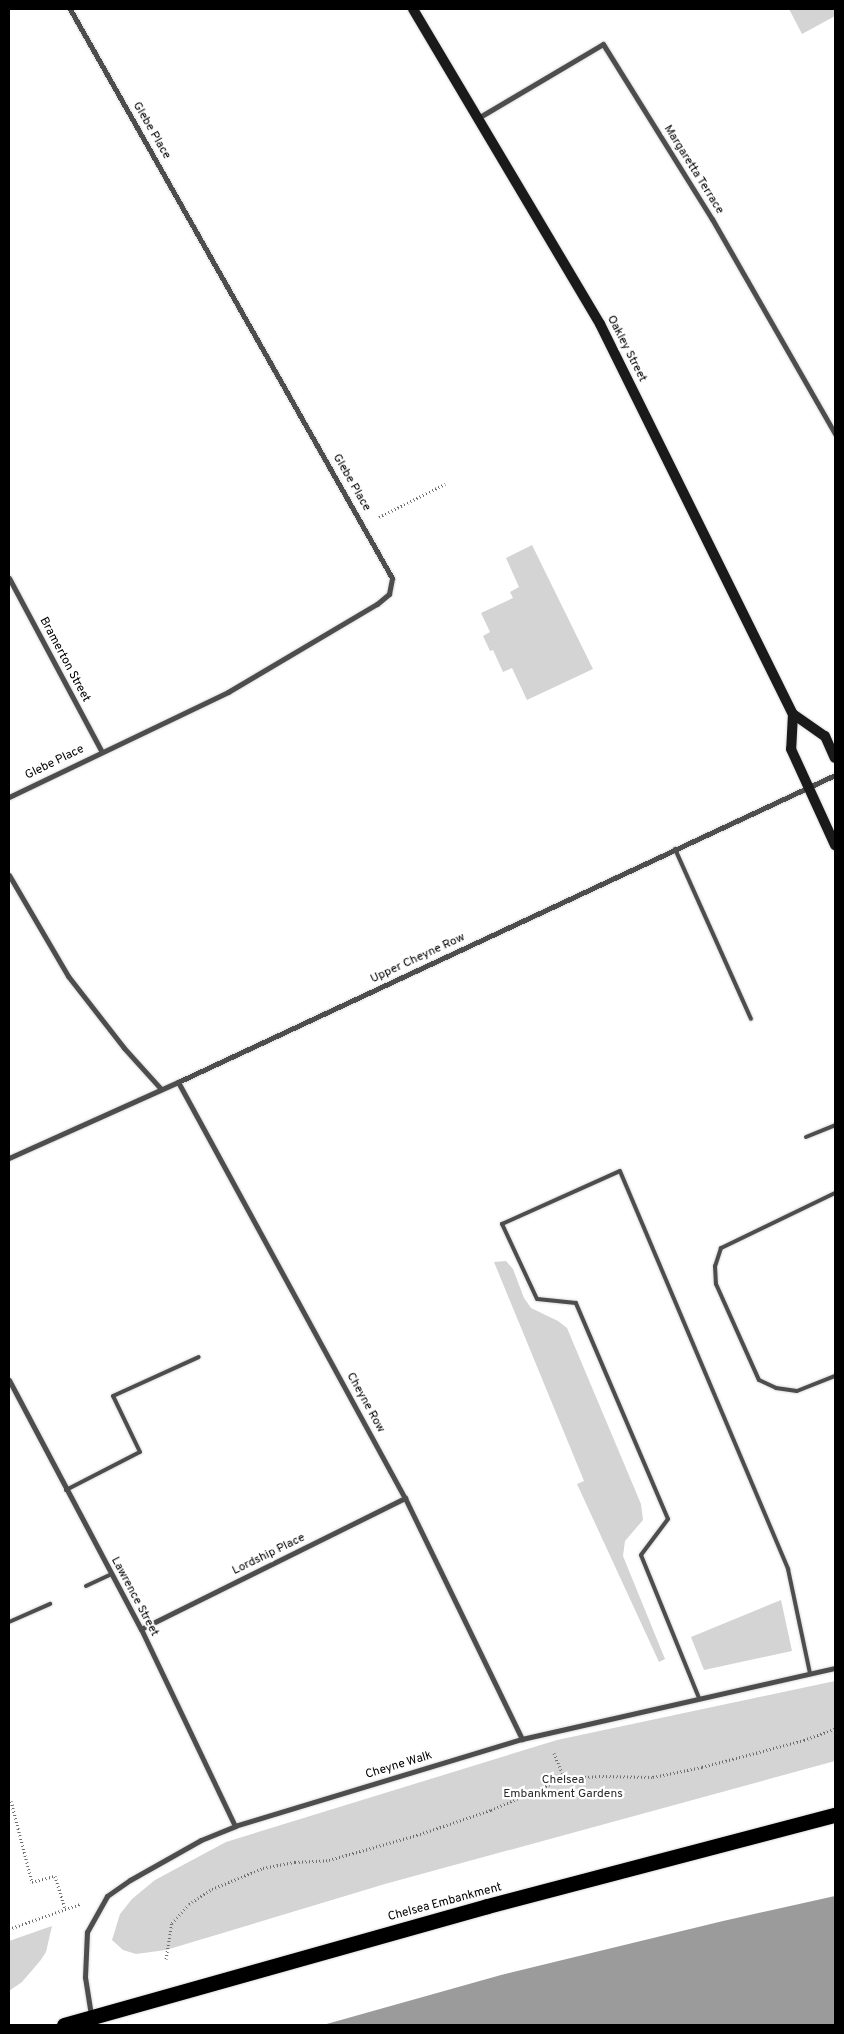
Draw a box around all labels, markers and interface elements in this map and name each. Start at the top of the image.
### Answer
street label: Glebe Place [129,100,173,162]
street label: Margaretta Terrace [660,123,726,217]
street label: Oakley Street [603,313,649,385]
street label: Glebe Place [329,452,373,514]
street label: Bramerton Street [36,615,92,705]
street label: Glebe Place [23,743,87,783]
street label: Upper Cheyne Row [369,931,467,987]
street label: Cheyne Row [343,1370,387,1436]
street label: Lordship Place [230,1531,308,1579]
street label: Lawrence Street [107,1555,161,1639]
street label: Cheyne Walk [364,1749,434,1783]
park label: Chelsea Embankment Gardens [503,1774,623,1802]
street label: Chelsea Embankment [387,1881,503,1925]

